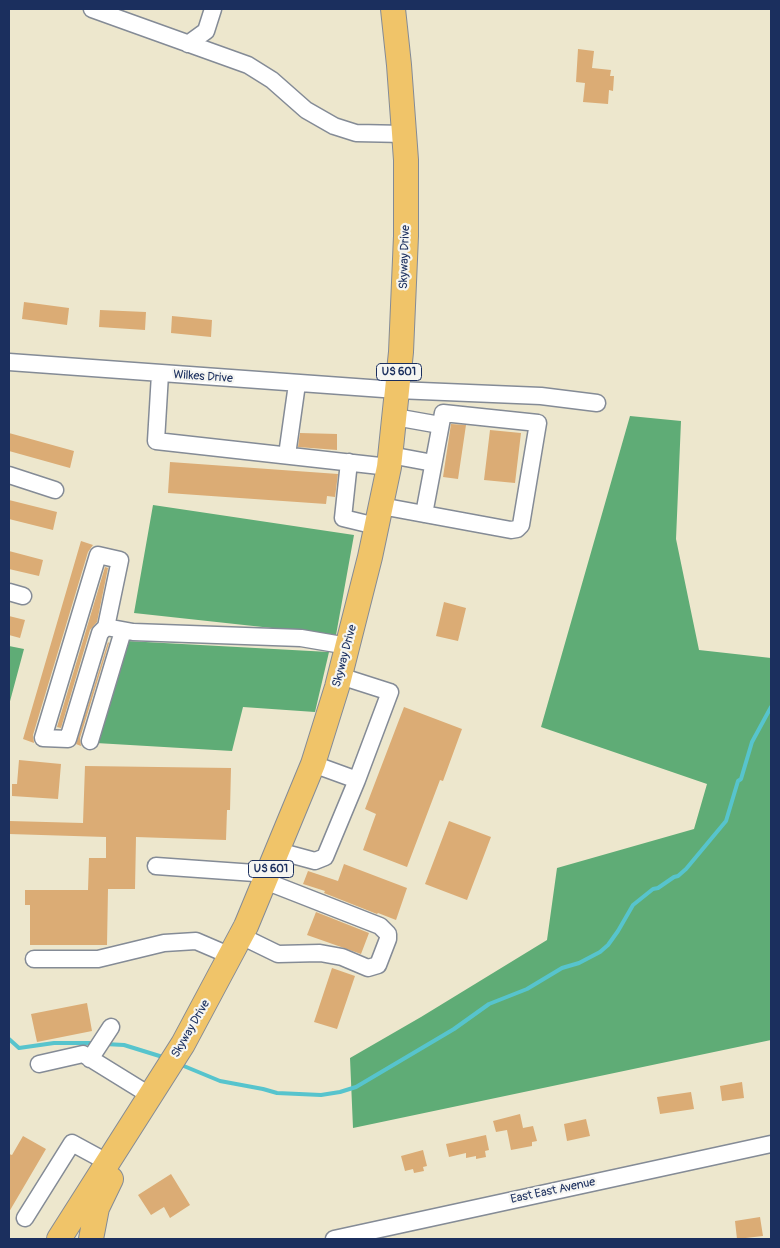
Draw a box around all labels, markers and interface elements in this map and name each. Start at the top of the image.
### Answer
street label: Skyway Drive [397,225,413,289]
road number: US 601 [376,364,422,381]
street label: Wilkes Drive [173,368,233,386]
street label: Skyway Drive [330,623,360,689]
road number: US 601 [248,861,294,878]
street label: Skyway Drive [169,998,213,1060]
street label: East East Avenue [509,1175,597,1207]

